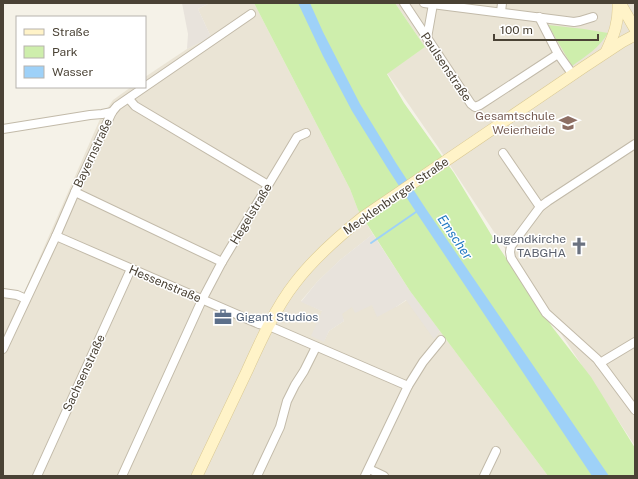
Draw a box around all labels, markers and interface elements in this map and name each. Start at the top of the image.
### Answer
legend [16,16,146,88]
scale bar [494,16,598,42]
text: 100 m [500,23,533,37]
text: Straße [52,25,90,39]
street label: Paulsenstraße [418,30,474,104]
text: Park [52,45,78,59]
text: Wasser [52,65,93,79]
place label: Gesamtschule Weierheide [475,109,555,137]
school or university icon: Gesamtschule Weierheide [558,113,578,133]
street label: Bayernstraße [71,116,115,190]
street label: Mecklenburger Straße [341,154,452,238]
street label: Hegelstraße [227,181,275,247]
water label: Emscher [435,212,475,262]
place label: Jugendkirche TABGHA [492,232,566,260]
church icon: Jugendkirche TABGHA [569,236,589,256]
street label: Hessenstraße [127,262,203,306]
office icon: Gigant Studios [213,307,233,327]
place label: Gigant Studios [236,310,318,324]
street label: Sachsenstraße [60,332,108,414]

